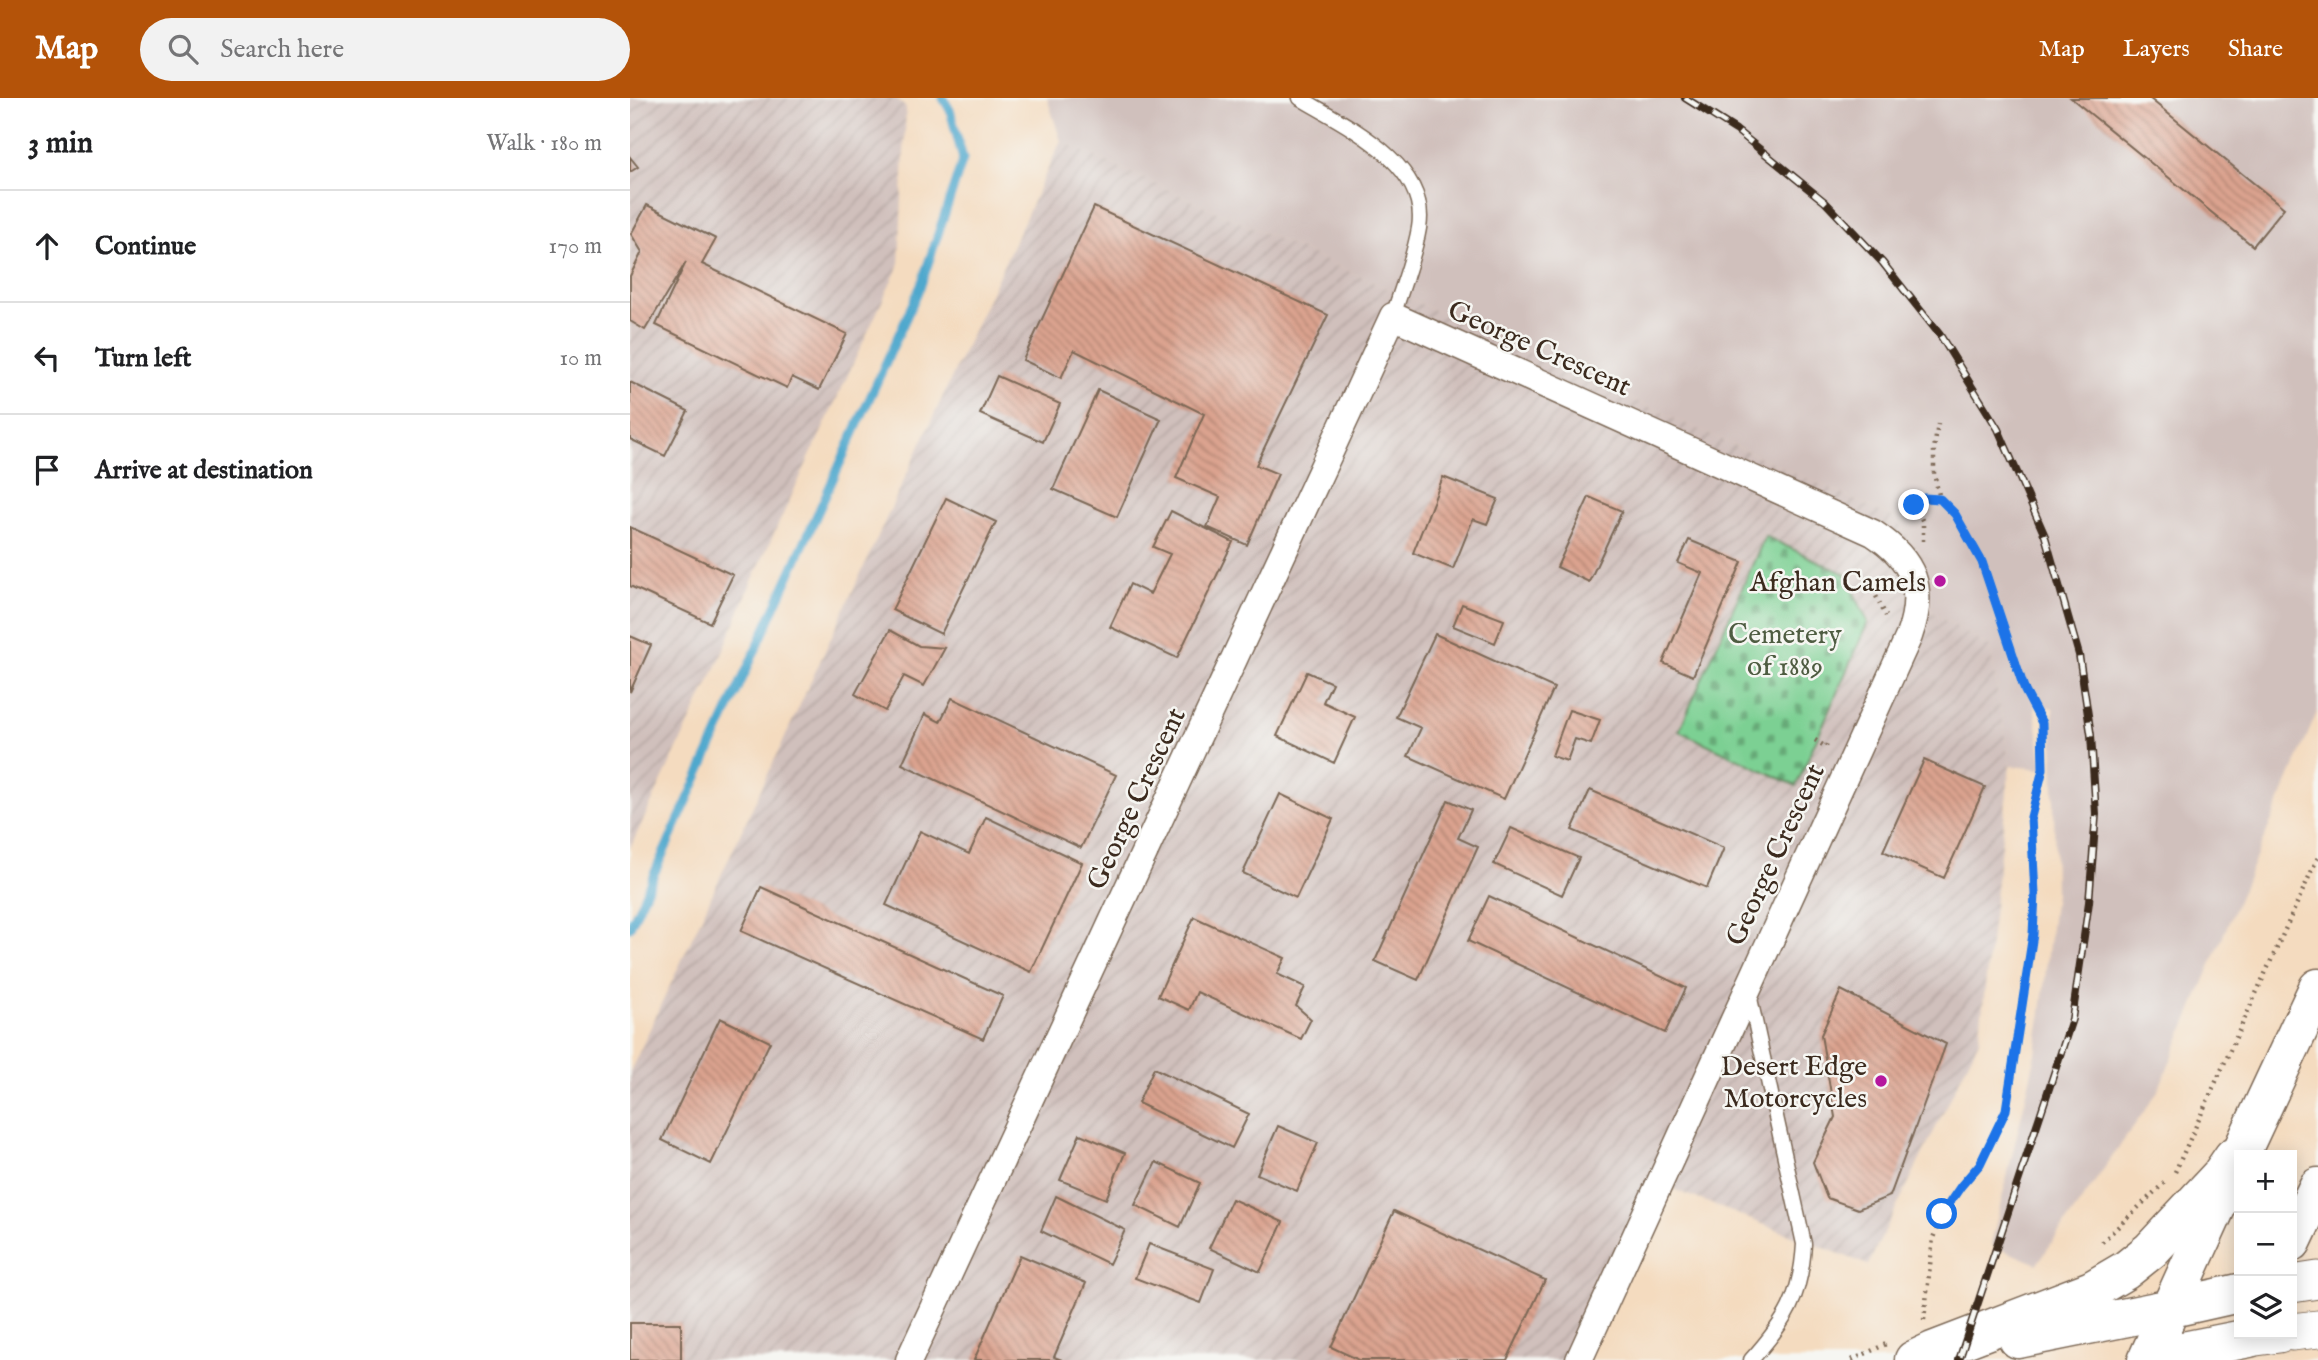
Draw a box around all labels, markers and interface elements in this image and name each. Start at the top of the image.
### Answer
search box [140,18,630,81]
text: Map [35,28,98,70]
icon: search [164,30,202,68]
text: Search here [220,33,344,66]
text: Map [2039,34,2085,65]
text: Layers [2123,34,2190,65]
text: Share [2228,34,2283,65]
text: 3 min [28,125,93,163]
text: Walk · 180 m [486,129,602,158]
icon: ahead [28,227,66,265]
text: Continue [95,230,196,263]
text: 170 m [549,232,602,261]
street label: George Crescent [1442,293,1636,405]
icon: left [28,339,66,377]
text: Turn left [95,342,192,375]
text: 10 m [559,344,602,373]
icon: arrive [28,451,66,489]
text: Arrive at destination [95,454,313,487]
route end [1898,489,1929,520]
place label: Afghan Camels [1749,566,1926,601]
marker: Afghan Camels [1932,573,1948,589]
park label: Cemetery of 1889 [1728,618,1842,685]
street label: George Crescent [1080,702,1195,896]
street label: George Crescent [1719,758,1834,952]
place label: Desert Edge Motorcycles [1721,1050,1867,1117]
marker: Desert Edge Motorcycles [1873,1073,1889,1089]
map controls [2234,1150,2297,1339]
button: + [2234,1150,2297,1213]
route start [1926,1198,1957,1229]
button: − [2234,1213,2297,1276]
button: layers [2234,1276,2297,1339]

